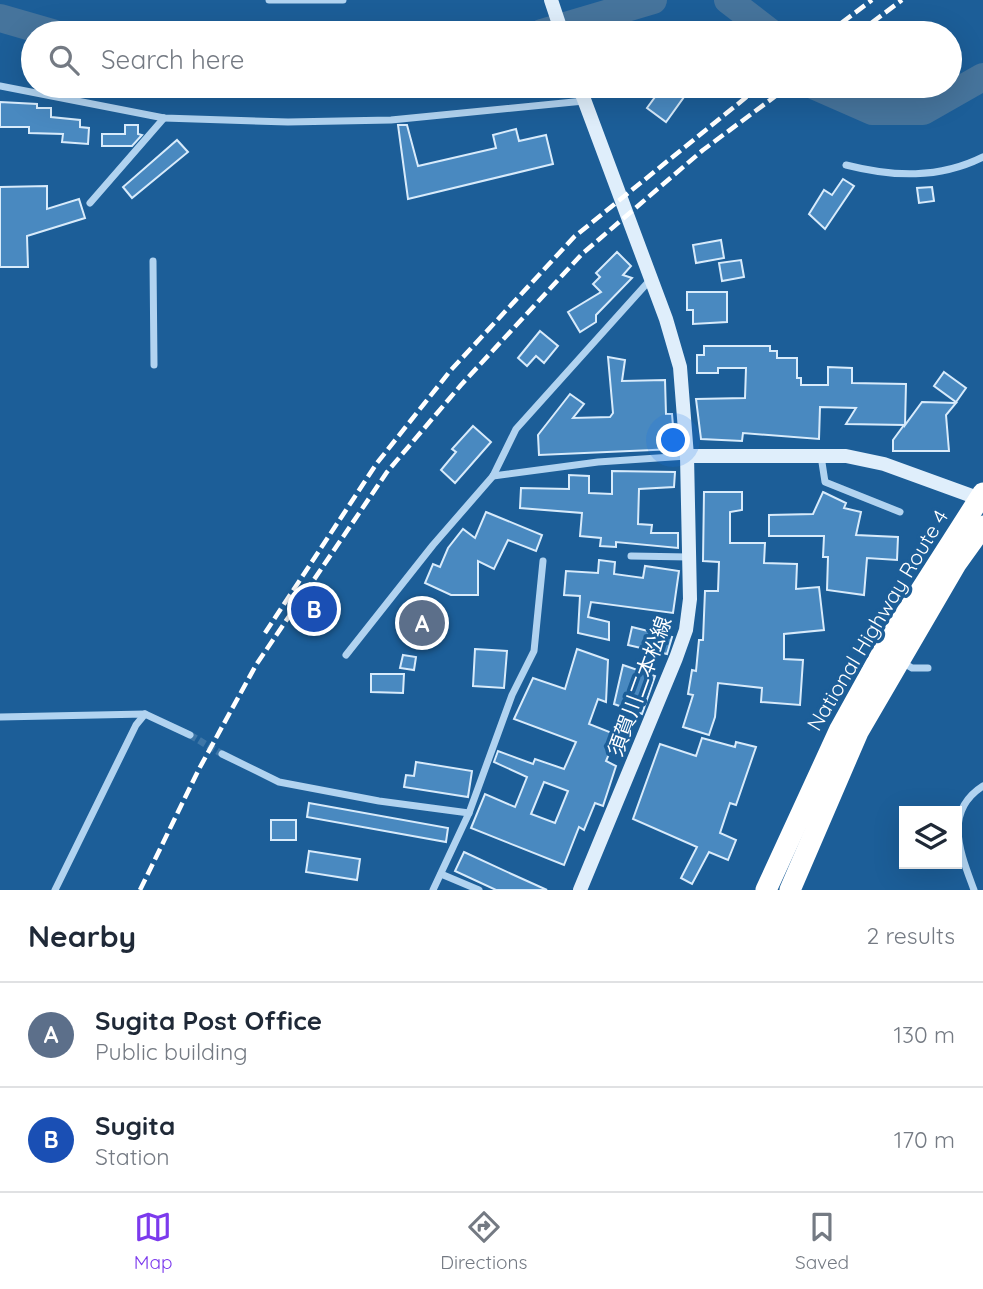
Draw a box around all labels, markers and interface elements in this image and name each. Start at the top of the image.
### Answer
search box [21,21,962,98]
icon: search [45,41,83,79]
text: Search here [101,43,245,76]
your location [656,423,690,457]
street label: National Highway Route 4 [801,505,953,735]
pin: B [291,583,337,635]
pin: A [399,597,445,649]
street label: 須賀川二本松線 [602,612,676,760]
map controls [899,806,962,869]
button: layers [899,806,962,869]
text: Nearby [28,917,136,955]
text: 2 results [866,921,955,950]
text: Sugita Post Office [95,1004,322,1037]
text: A [44,1020,58,1049]
text: 130 m [893,1020,955,1049]
text: Public building [95,1037,248,1066]
text: Sugita [95,1109,175,1142]
text: B [43,1125,59,1154]
text: 170 m [894,1125,955,1154]
text: Station [95,1142,170,1171]
tab: Map [134,1208,173,1274]
tab: Directions [440,1208,527,1274]
tab: Saved [795,1208,849,1274]

